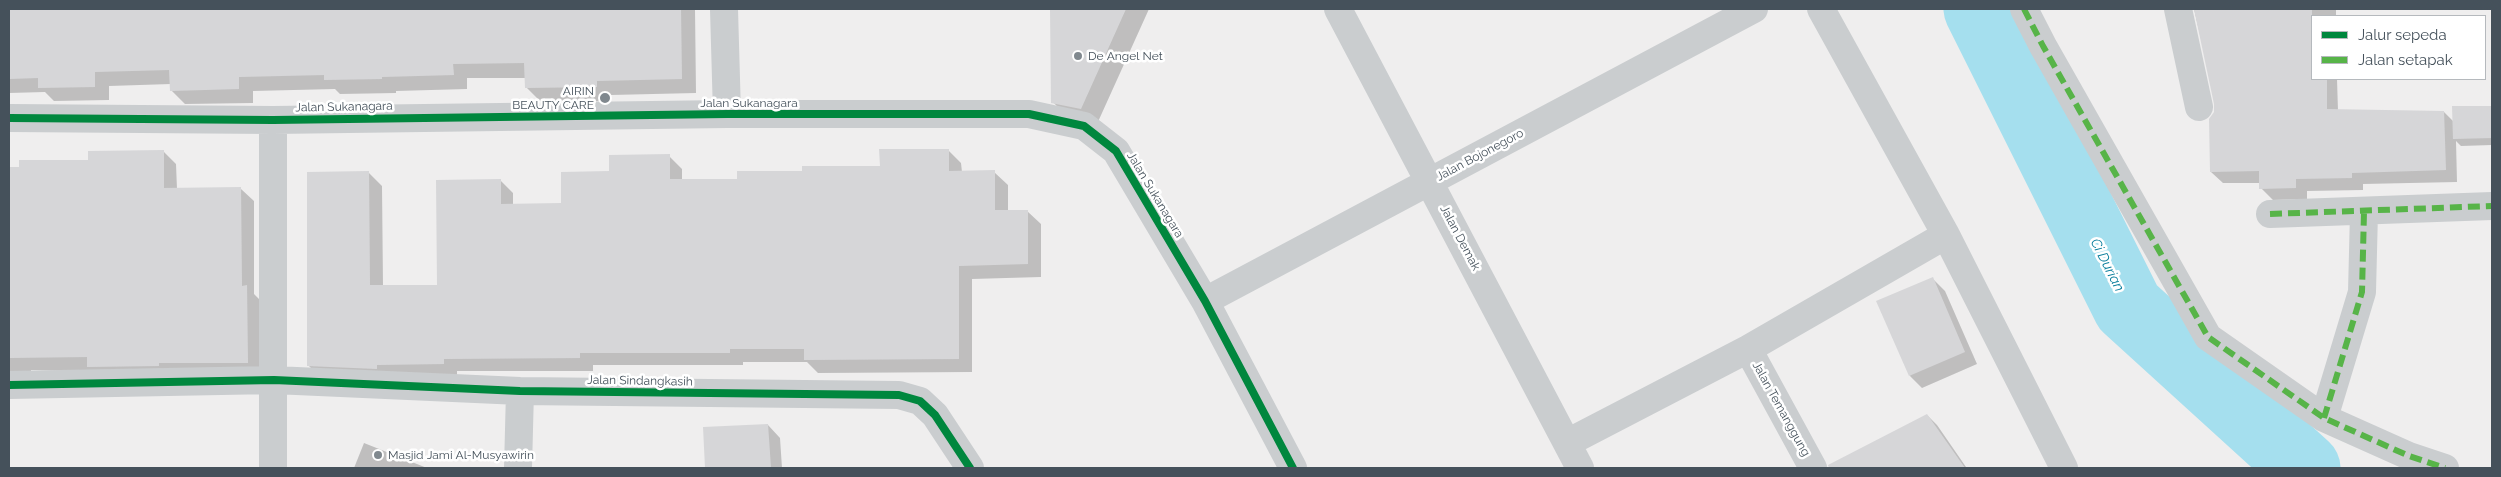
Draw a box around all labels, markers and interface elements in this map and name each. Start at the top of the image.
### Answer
legend [2311,15,2486,80]
text: Jalur sepeda [2358,26,2447,44]
place label: De Angel Net [1088,49,1163,63]
marker: De Angel Net [1072,50,1084,62]
text: Jalan setapak [2358,51,2453,69]
place label: AIRIN BEAUTY CARE [512,84,594,112]
marker: AIRIN BEAUTY CARE [598,91,612,105]
street label: Jalan Sukanagara [700,96,798,110]
street label: Jalan Sukanagara [295,99,393,115]
street label: Jalan Bojonegoro [1434,126,1526,184]
street label: Jalan Sukanagara [1124,149,1186,241]
street label: Jalan Demak [1437,203,1483,273]
water label: Ci Durian [2087,236,2127,294]
street label: Jalan Temanggung [1749,359,1813,459]
street label: Jalan Sindangkasih [587,373,693,389]
place label: Masjid Jami Al-Musyawirin [388,448,534,462]
marker: Masjid Jami Al-Musyawirin [372,449,384,461]

